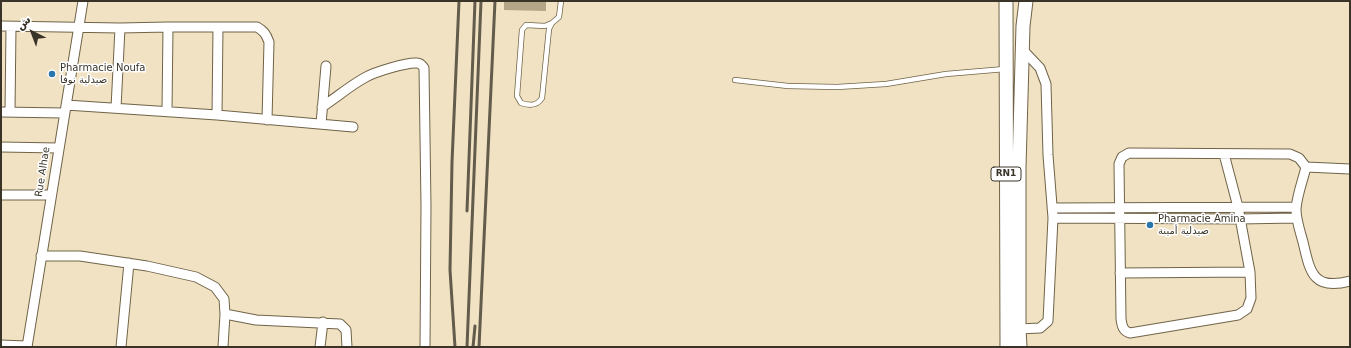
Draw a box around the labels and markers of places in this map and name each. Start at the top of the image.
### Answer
place label: Pharmacie Noufa صيدلية نوفا [60,62,145,86]
marker: Pharmacie Noufa صيدلية نوفا [47,69,57,79]
place label: Pharmacie Amina صيدلية أمينة [1158,213,1246,236]
marker: Pharmacie Amina صيدلية أمينة [1145,220,1155,230]

